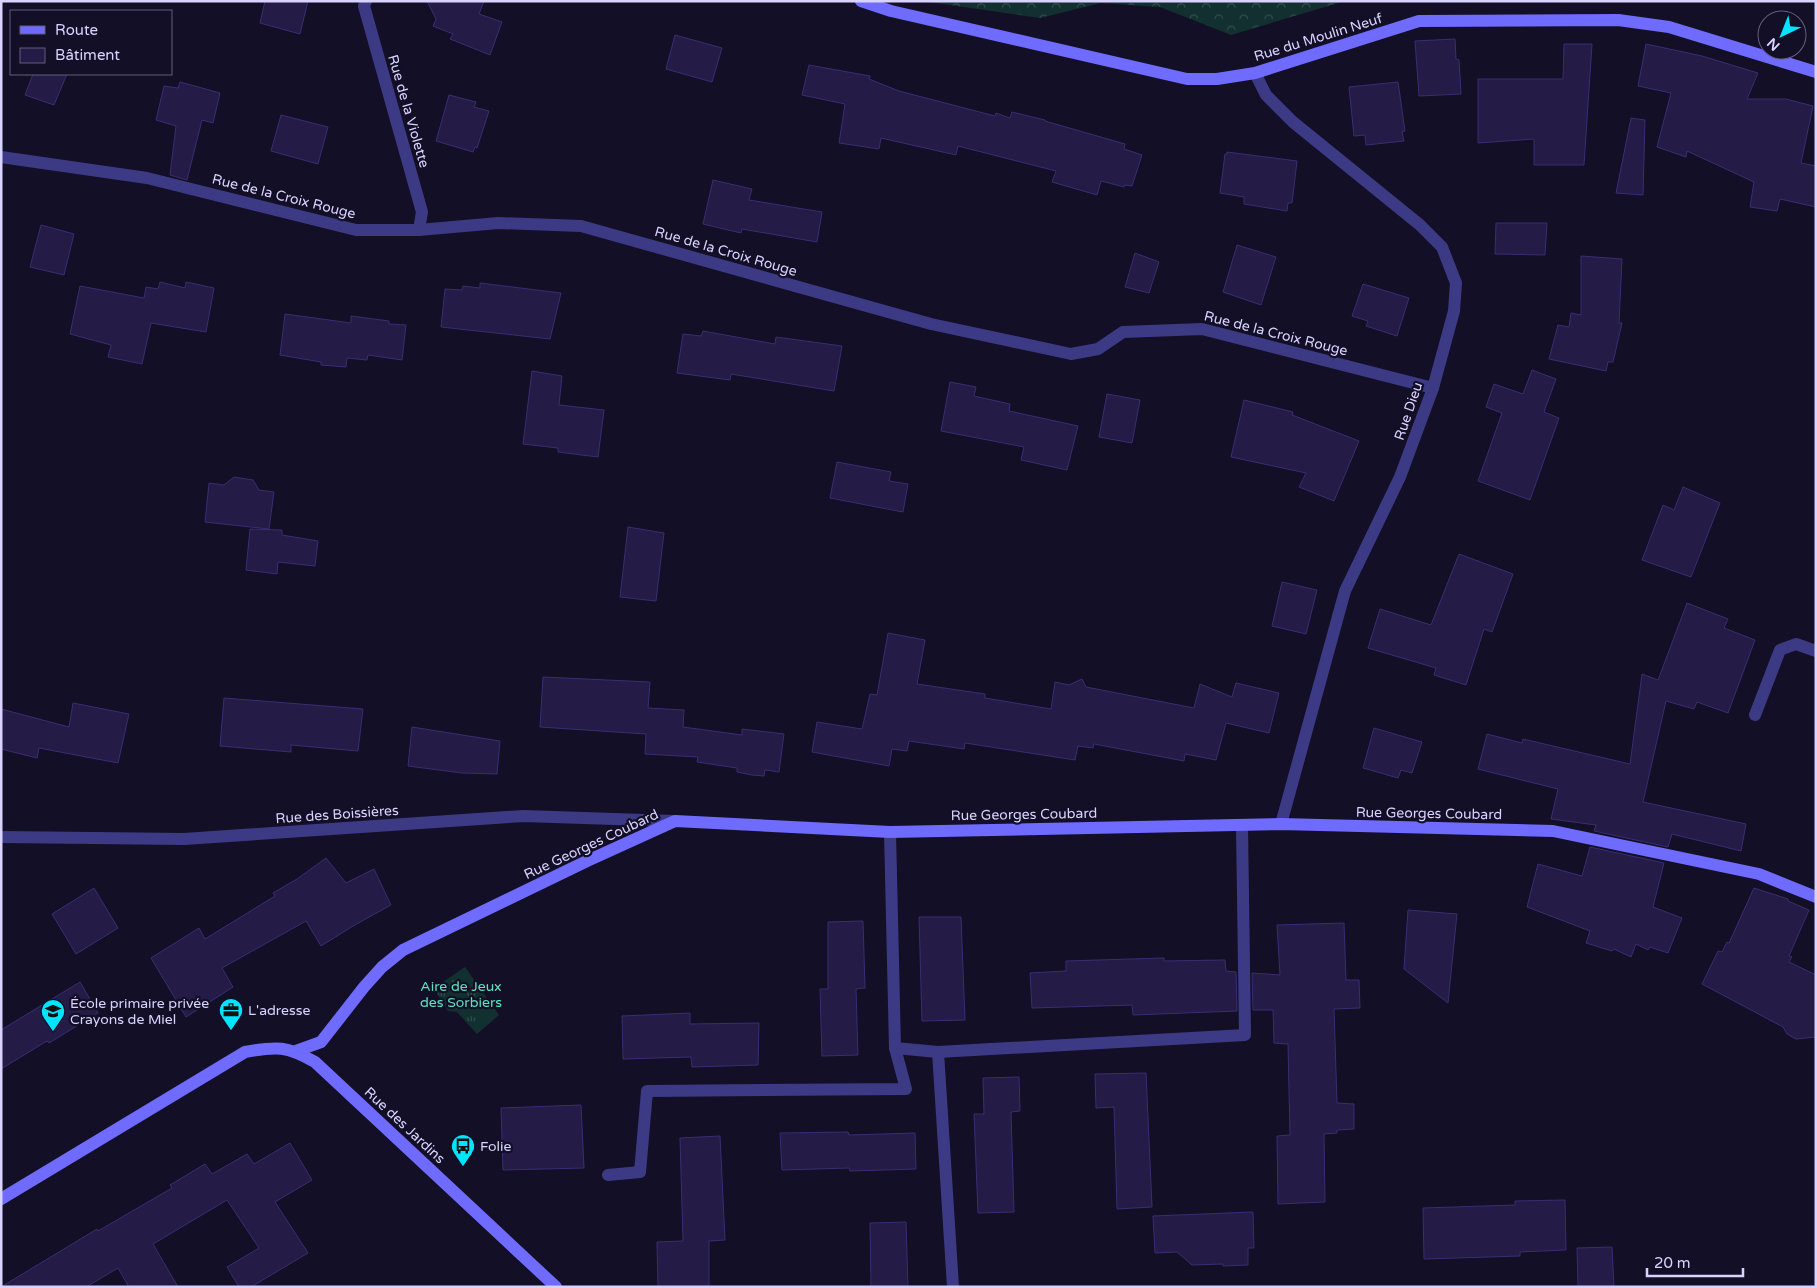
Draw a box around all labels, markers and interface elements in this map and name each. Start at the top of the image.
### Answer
legend [10,10,172,75]
street label: Rue du Moulin Neuf [1252,10,1385,65]
north arrow [1757,10,1807,60]
text: Route [55,21,98,39]
text: N [1764,34,1783,54]
text: Bâtiment [55,46,120,64]
street label: Rue de la Violette [384,53,433,170]
street label: Rue de la Croix Rouge [210,170,357,223]
street label: Rue de la Croix Rouge [653,223,799,280]
street label: Rue de la Croix Rouge [1202,307,1349,360]
street label: Rue Dieu [1391,380,1426,442]
street label: Rue des Boissières [275,802,399,827]
street label: Rue Georges Coubard [1356,804,1502,823]
street label: Rue Georges Coubard [951,805,1097,824]
street label: Rue Georges Coubard [521,806,661,883]
park label: Aire de Jeux des Sorbiers [420,978,502,1011]
place label: École primaire privée Crayons de Miel [70,995,209,1028]
office icon: L'adresse [218,997,244,1031]
school or university icon: École primaire privée Crayons de Miel [40,998,66,1032]
place label: L'adresse [248,1002,310,1019]
street label: Rue des Jardins [361,1084,449,1167]
bus stop icon: Folie [450,1133,476,1167]
place label: Folie [480,1138,511,1155]
scale bar [1647,1246,1743,1278]
text: 20 m [1654,1254,1691,1272]

